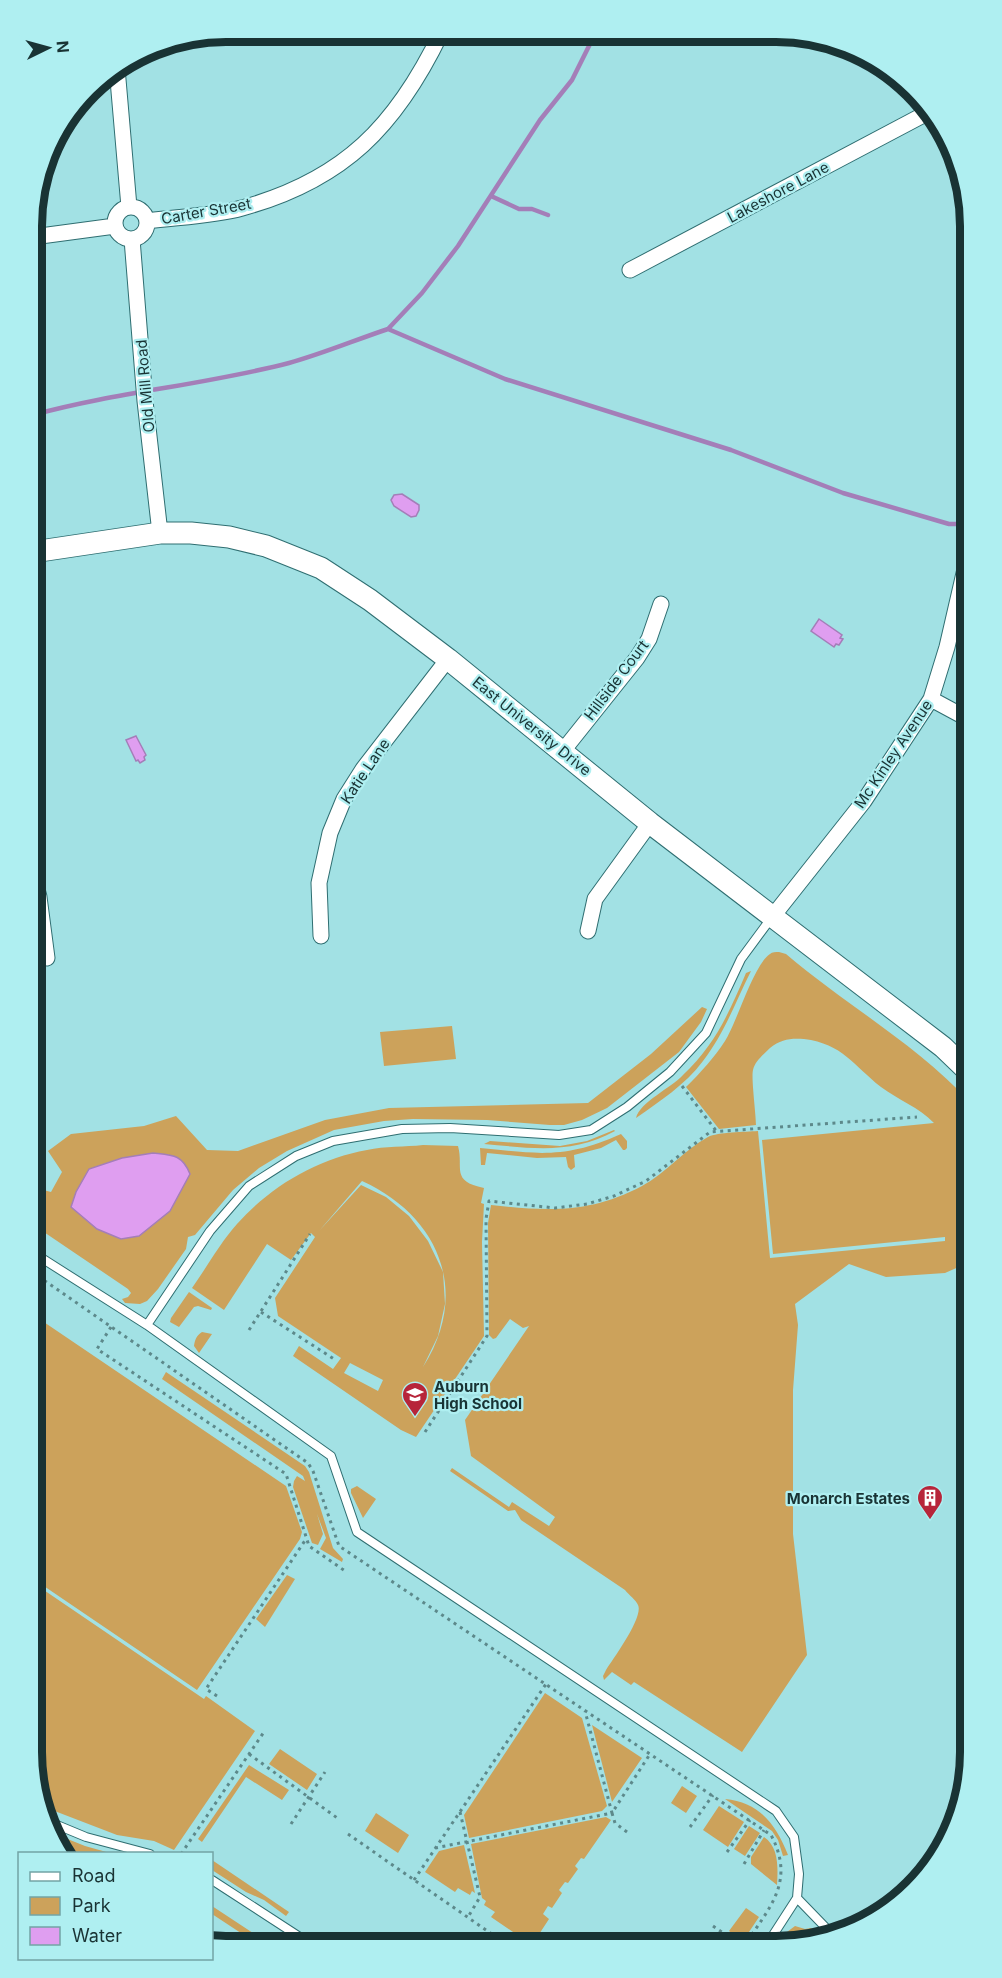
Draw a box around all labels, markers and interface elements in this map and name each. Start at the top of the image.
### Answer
north arrow [18,18,78,78]
text: N [52,40,73,54]
street label: Lakeshore Lane [724,157,832,227]
street label: Carter Street [160,194,253,228]
street label: Old Mill Road [131,339,159,433]
street label: Hillside Court [580,636,652,724]
street label: East University Drive [469,672,595,780]
street label: Mc Kinley Avenue [850,696,936,812]
street label: Katie Lane [336,735,394,807]
place label: Auburn High School [434,1377,522,1413]
school or university icon: Auburn High School [400,1380,430,1418]
building icon: Monarch Estates [915,1483,945,1521]
place label: Monarch Estates [787,1489,910,1508]
legend [18,1852,213,1960]
text: Road [72,1865,115,1886]
text: Park [72,1895,111,1916]
text: Water [72,1925,122,1946]

